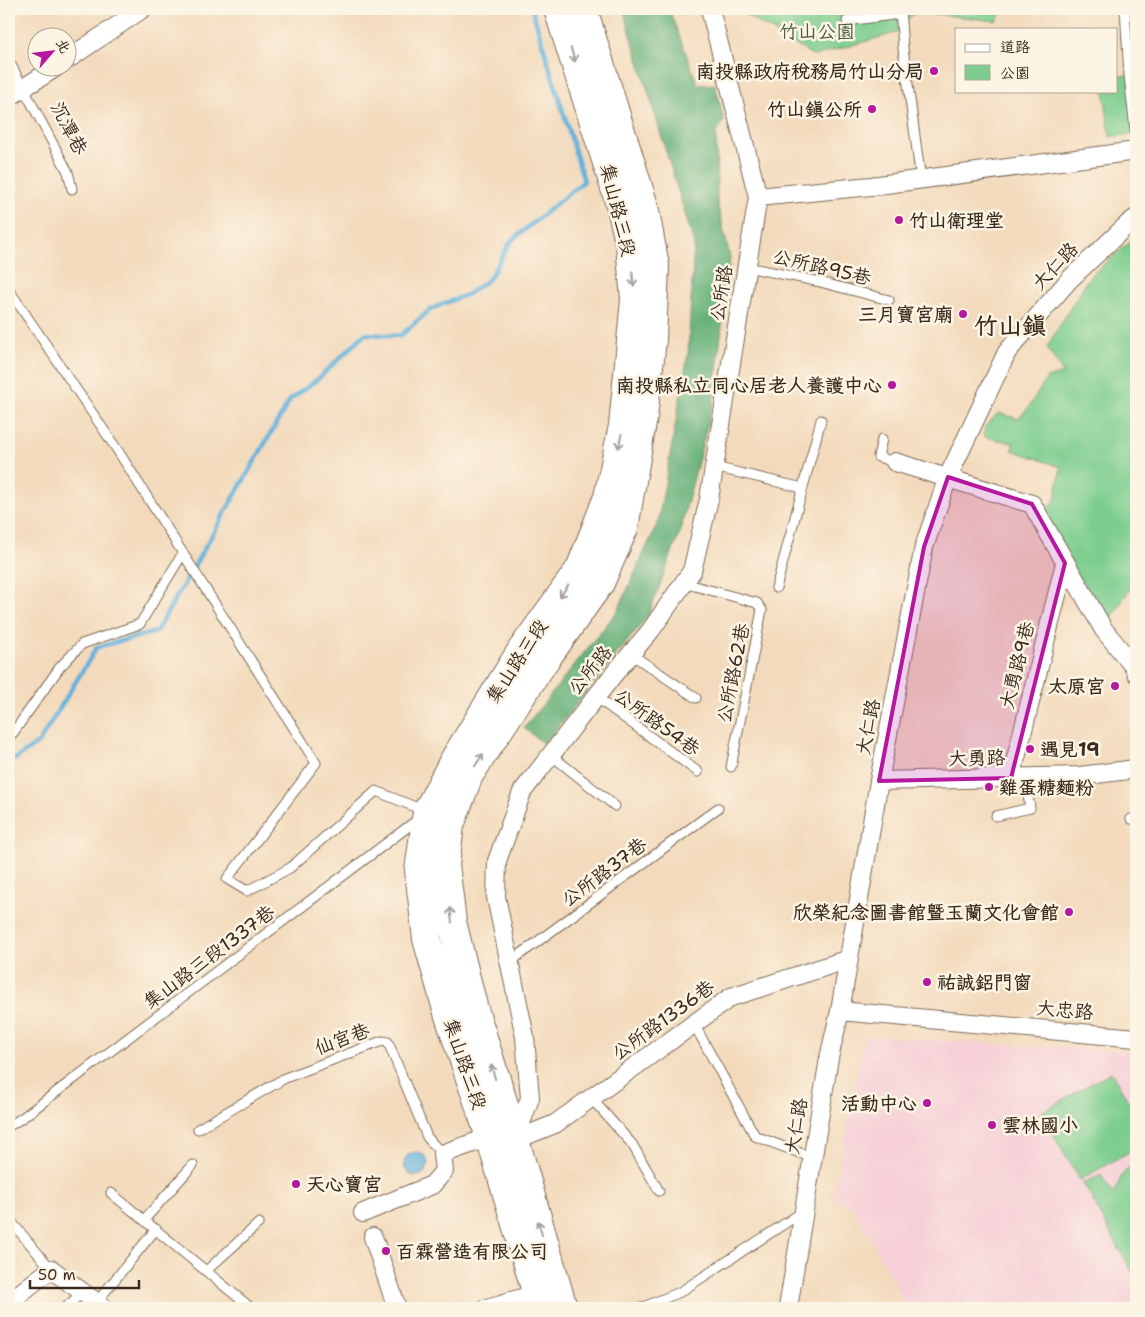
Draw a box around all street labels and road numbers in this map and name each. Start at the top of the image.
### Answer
street label: 沉潭巷 [45,97,93,159]
street label: 集山路三段 [594,161,642,259]
street label: 大仁路 [1026,237,1084,295]
street label: 公所路95巷 [770,243,874,291]
street label: 公所路 [704,263,738,323]
street label: 集山路三段 [481,614,553,708]
street label: 大勇路9巷 [994,619,1040,711]
street label: 公所路62巷 [711,621,755,725]
street label: 公所路 [562,640,618,700]
street label: 公所路54巷 [609,682,705,762]
street label: 大仁路 [850,697,886,757]
street label: 大勇路 [948,745,1006,771]
street label: 公所路37巷 [556,832,652,912]
street label: 集山路三段1337巷 [138,899,280,1015]
street label: 公所路1336巷 [607,974,719,1066]
street label: 大忠路 [1036,995,1094,1025]
street label: 集山路三段 [438,1015,492,1113]
street label: 仙宮巷 [311,1018,373,1060]
street label: 大仁路 [779,1096,813,1156]

